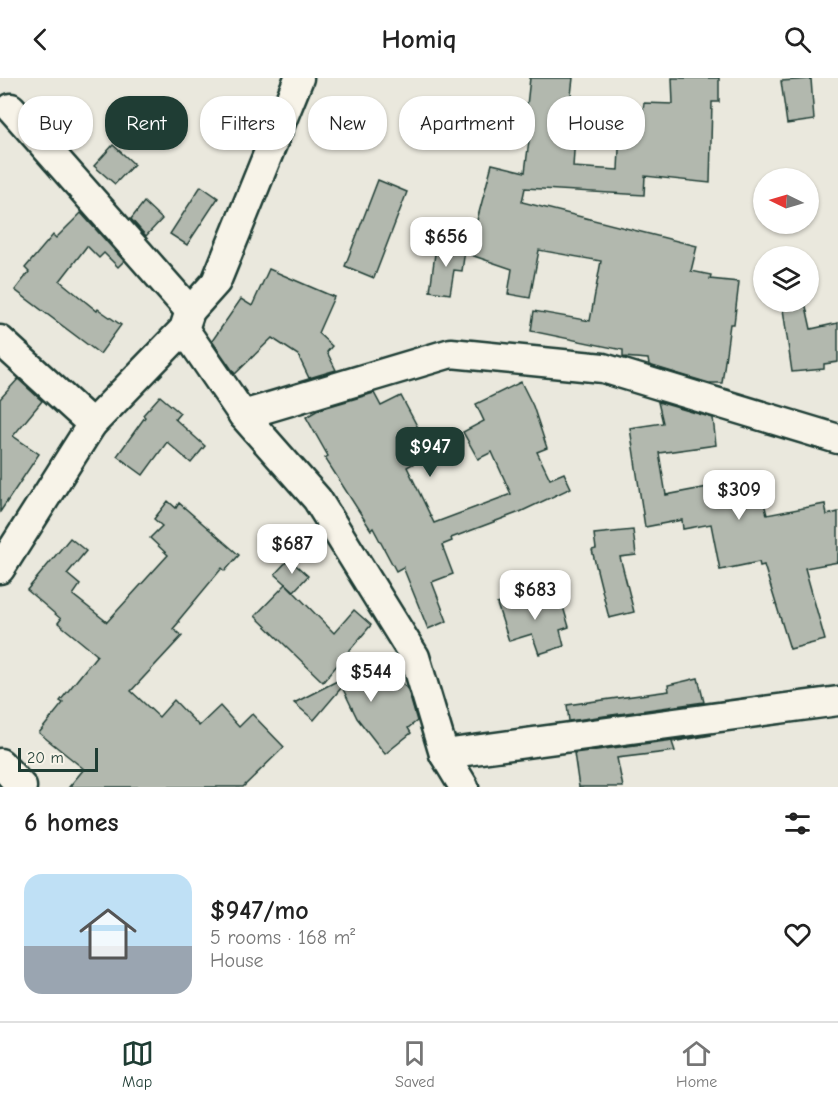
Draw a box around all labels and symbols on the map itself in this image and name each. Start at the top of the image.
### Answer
north arrow [753,168,819,234]
pin: $656 [410,217,482,268]
pin: $947 [394,427,466,478]
pin: $309 [703,470,775,521]
pin: $687 [256,524,328,575]
pin: $683 [499,570,571,621]
pin: $544 [335,652,407,703]
scale bar [18,745,98,772]

